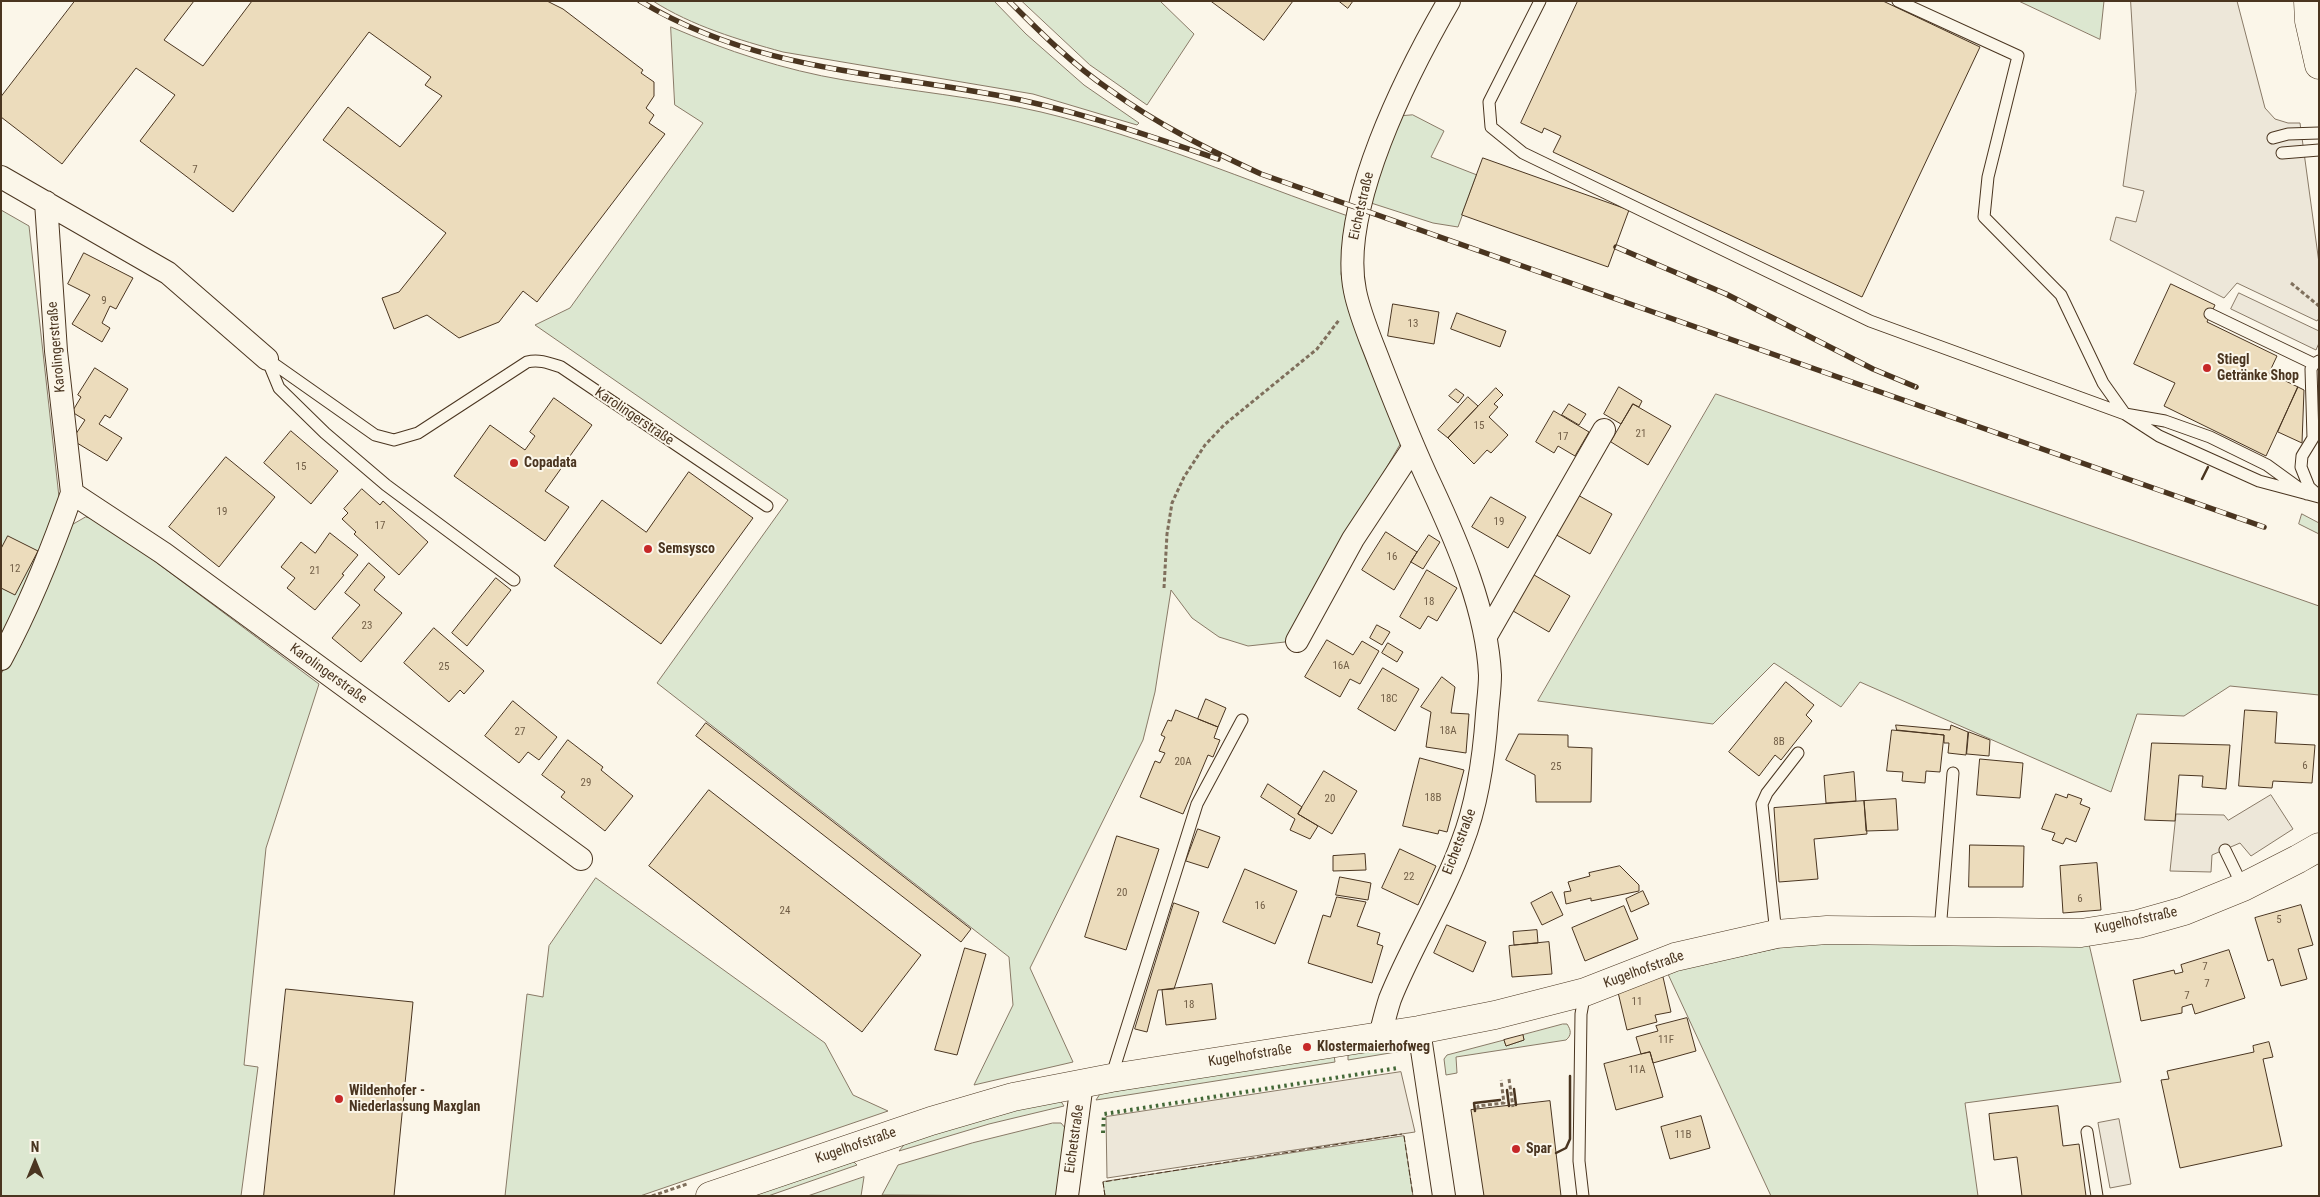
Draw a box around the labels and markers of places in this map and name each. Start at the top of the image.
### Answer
place label: Stiegl Getränke Shop [2217,352,2299,384]
marker: Stiegl Getränke Shop [2201,362,2213,374]
place label: Copadata [524,455,577,471]
marker: Copadata [508,457,520,469]
place label: Semsysco [658,541,715,557]
marker: Semsysco [642,543,654,555]
place label: Klostermaierhofweg [1317,1039,1430,1055]
marker: Klostermaierhofweg [1301,1041,1313,1053]
place label: Wildenhofer - Niederlassung Maxglan [349,1083,480,1116]
marker: Wildenhofer - Niederlassung Maxglan [333,1093,345,1105]
place label: Spar [1526,1141,1552,1157]
marker: Spar [1510,1143,1522,1155]

